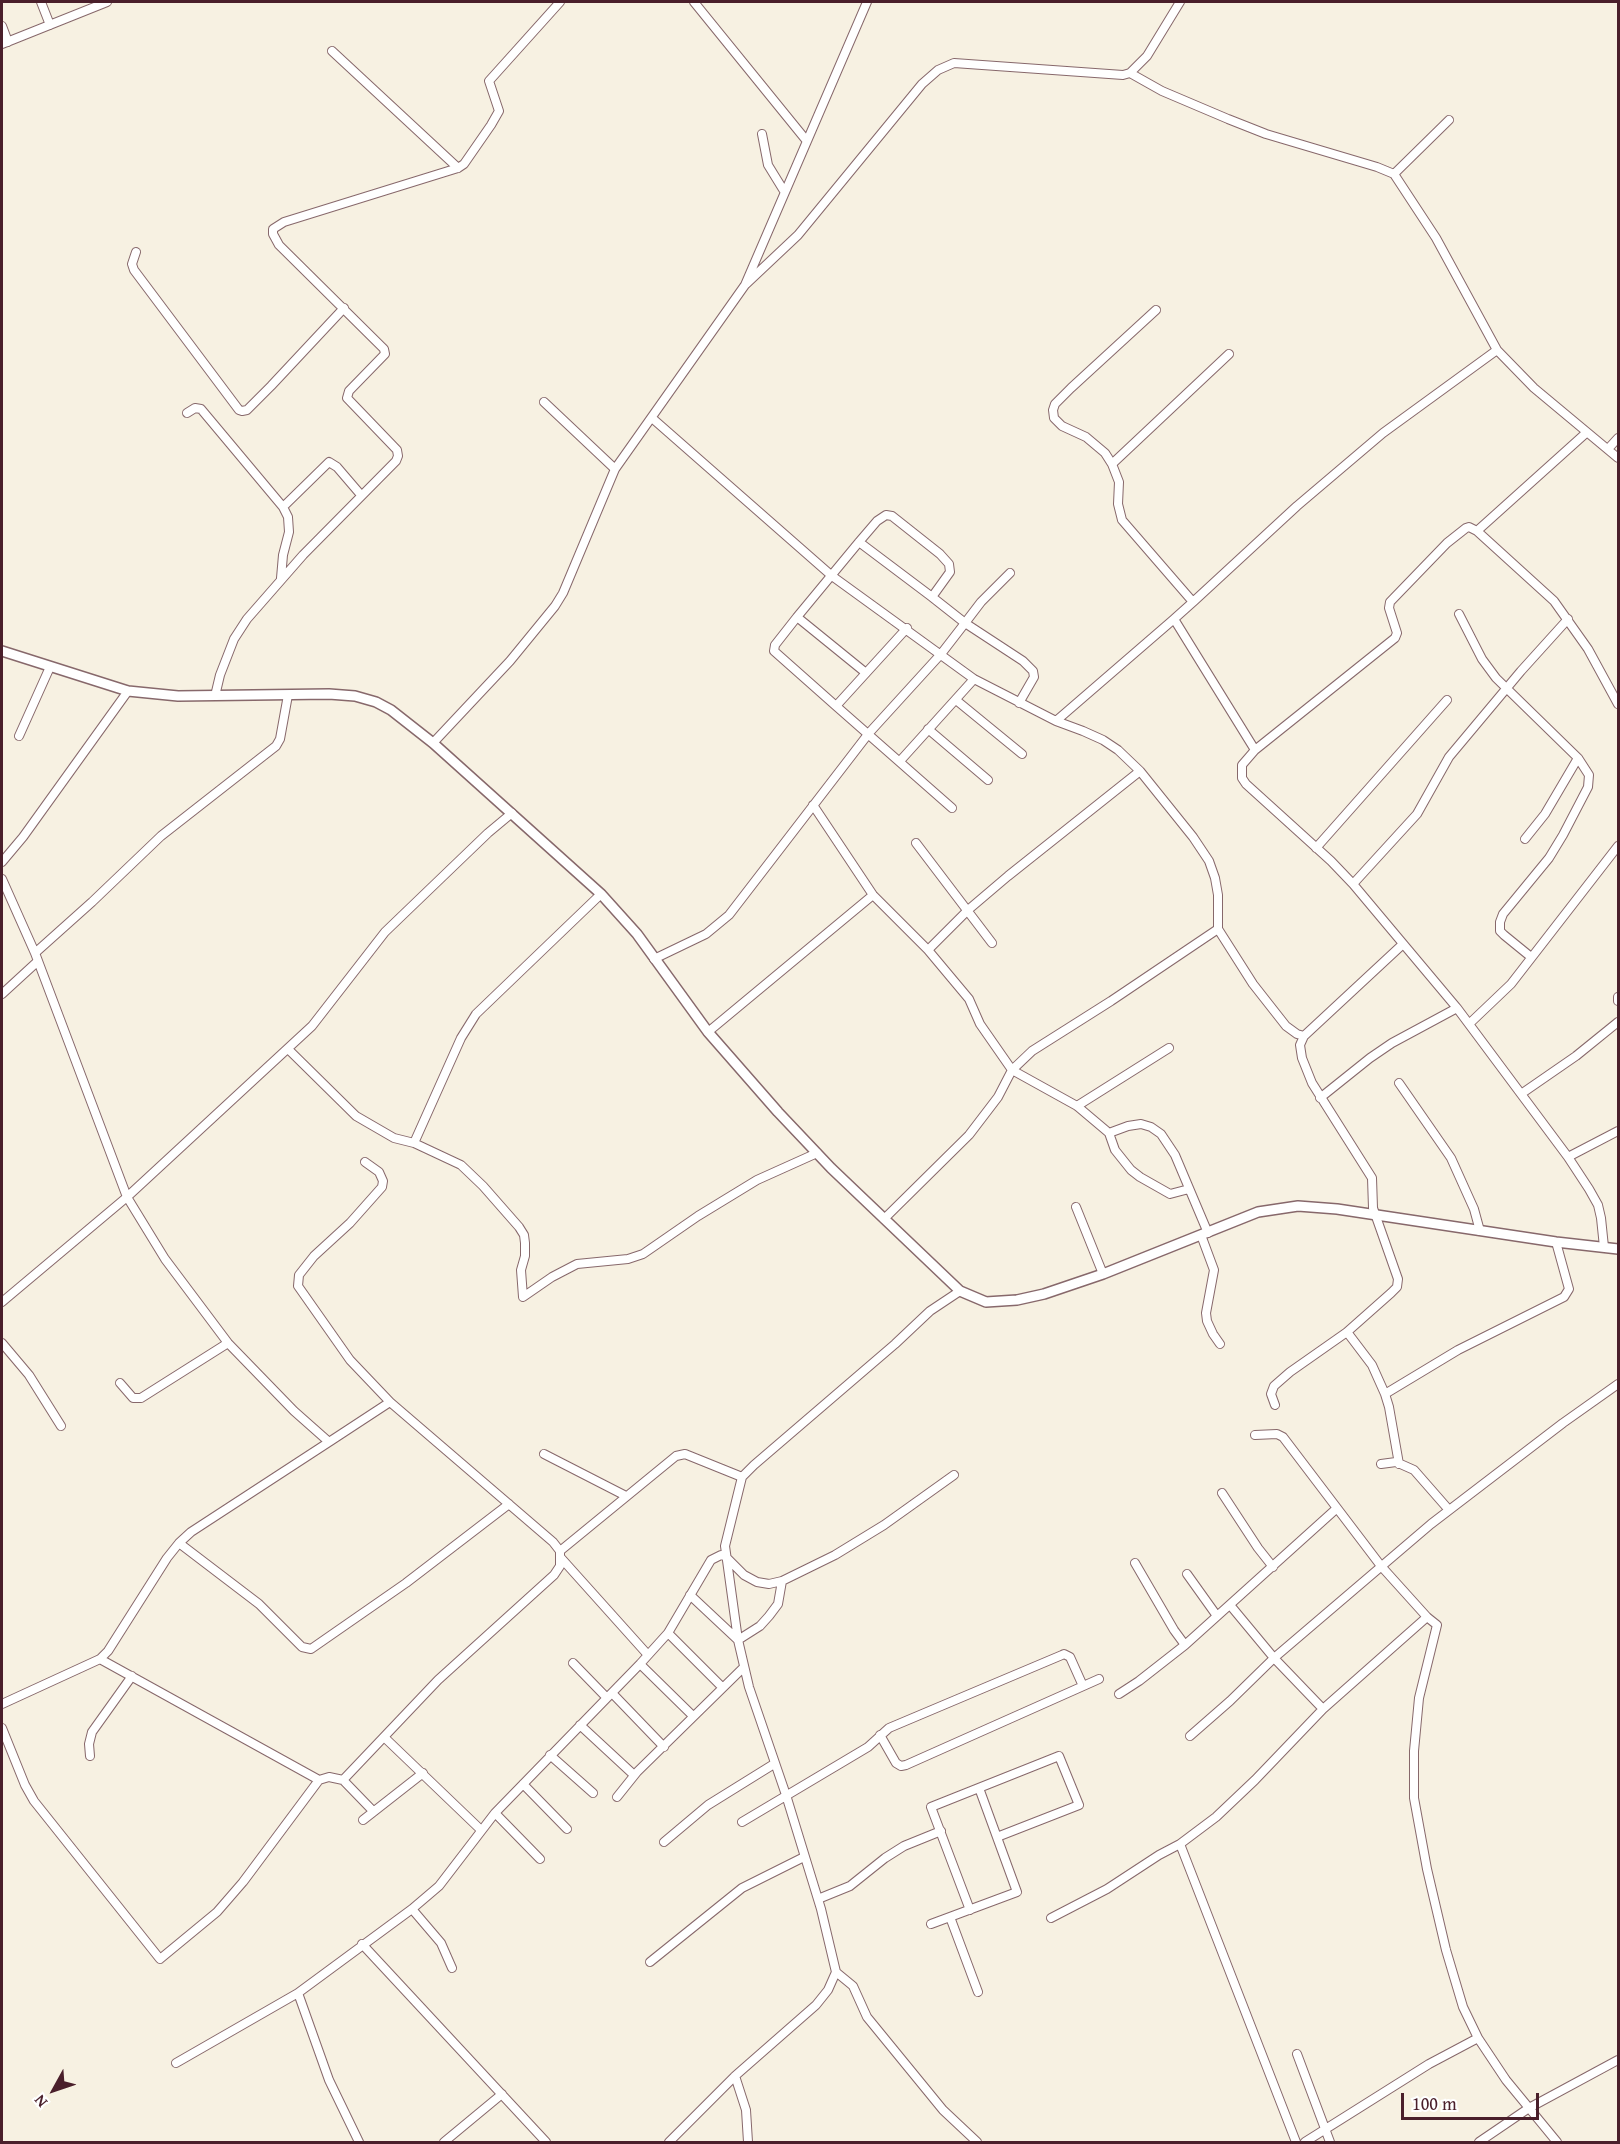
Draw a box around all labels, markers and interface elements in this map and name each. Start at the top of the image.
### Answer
north arrow [24,2060,84,2120]
scale bar [1404,2081,1542,2119]
text: N [28,2090,53,2113]
text: 100 m [1412,2090,1457,2117]

